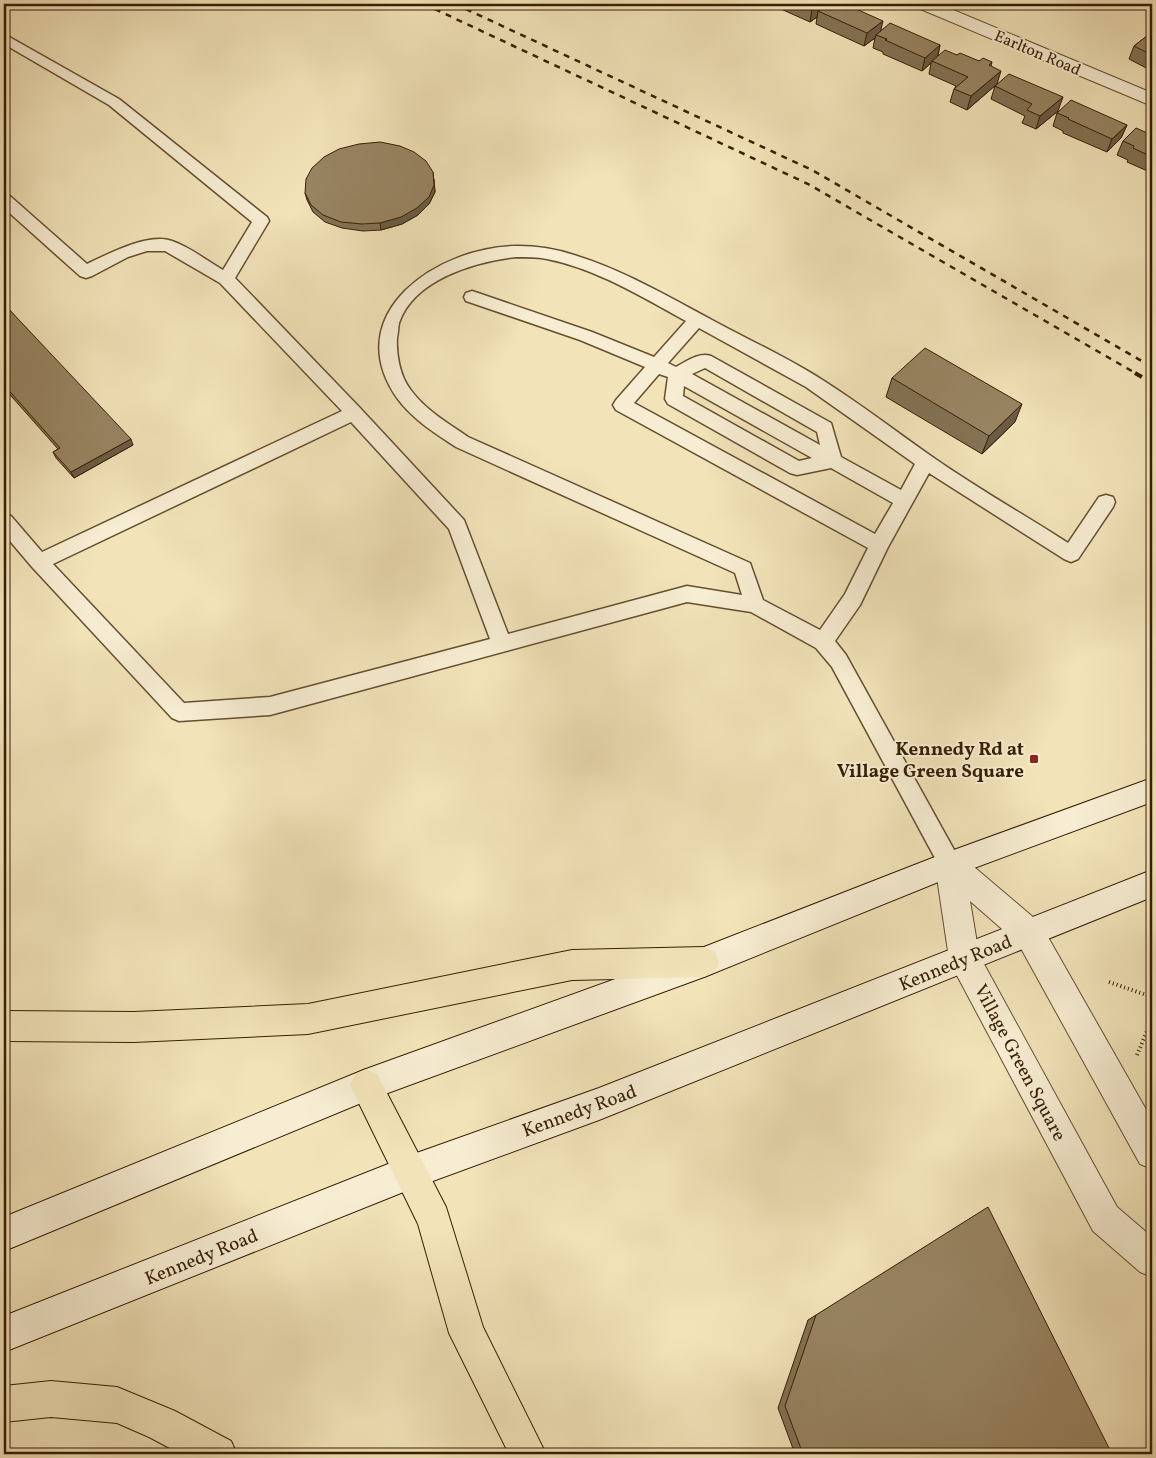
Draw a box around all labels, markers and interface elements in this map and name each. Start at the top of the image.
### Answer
street label: Earlton Road [991,26,1084,82]
place label: Kennedy Rd at Village Green Square [837,737,1024,785]
marker: Kennedy Rd at Village Green Square [1028,753,1040,765]
street label: Kennedy Road [895,929,1016,998]
street label: Village Green Square [967,980,1072,1146]
street label: Kennedy Road [519,1079,640,1145]
street label: Kennedy Road [141,1223,262,1292]

